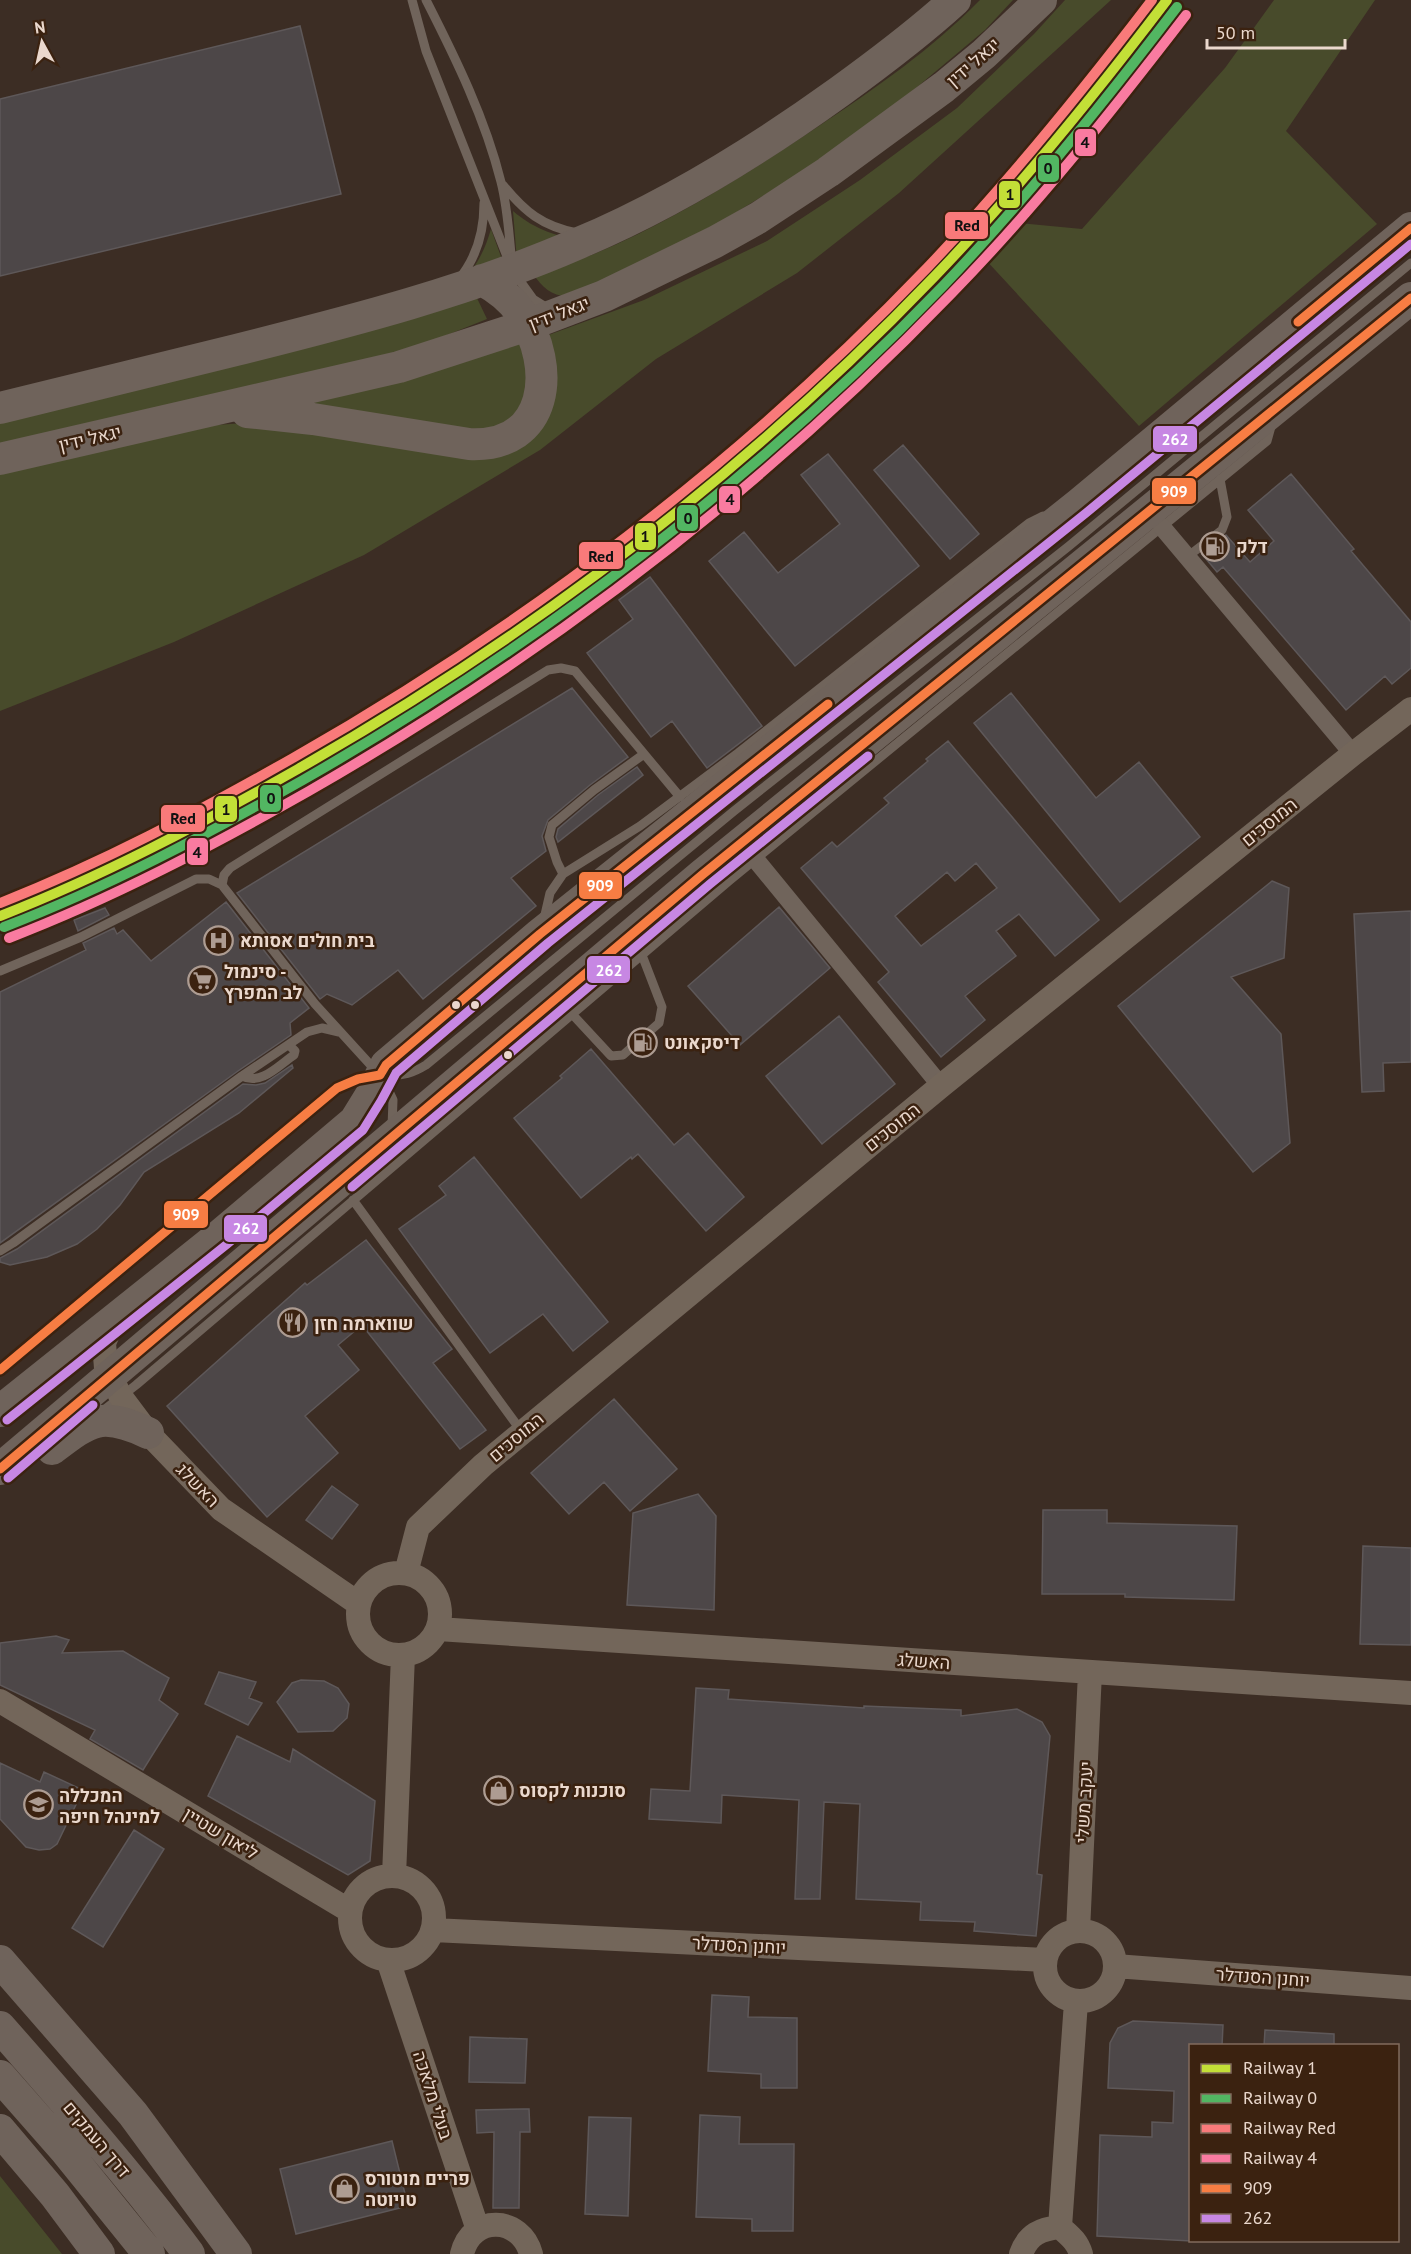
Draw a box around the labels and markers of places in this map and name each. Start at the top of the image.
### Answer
fuel station icon: דלק [1199,530,1231,562]
place label: דלק [1236,535,1268,558]
hospital icon: בית חולים אסותא [203,924,235,956]
place label: בית חולים אסותא [240,929,375,952]
place label: סינמול - לב המפרץ [224,960,303,1004]
supermarket icon: סינמול - לב המפרץ [187,965,219,997]
unlabelled marker [450,999,462,1011]
unlabelled marker [469,999,481,1011]
fuel station icon: דיסקאונט [627,1026,659,1058]
place label: דיסקאונט [664,1031,740,1054]
unlabelled marker [502,1049,514,1061]
restaurant icon: שווארמה חזן [277,1307,309,1339]
place label: שווארמה חזן [314,1312,414,1335]
shop icon: סוכנות לקסוס [482,1774,514,1806]
place label: סוכנות לקסוס [519,1779,626,1802]
place label: המכללה למינהל חיפה [59,1784,160,1828]
school or university icon: המכללה למינהל חיפה [22,1789,54,1821]
place label: פריים מוטורס טויוטה [365,2167,470,2211]
shop icon: פריים מוטורס טויוטה [328,2172,360,2204]

